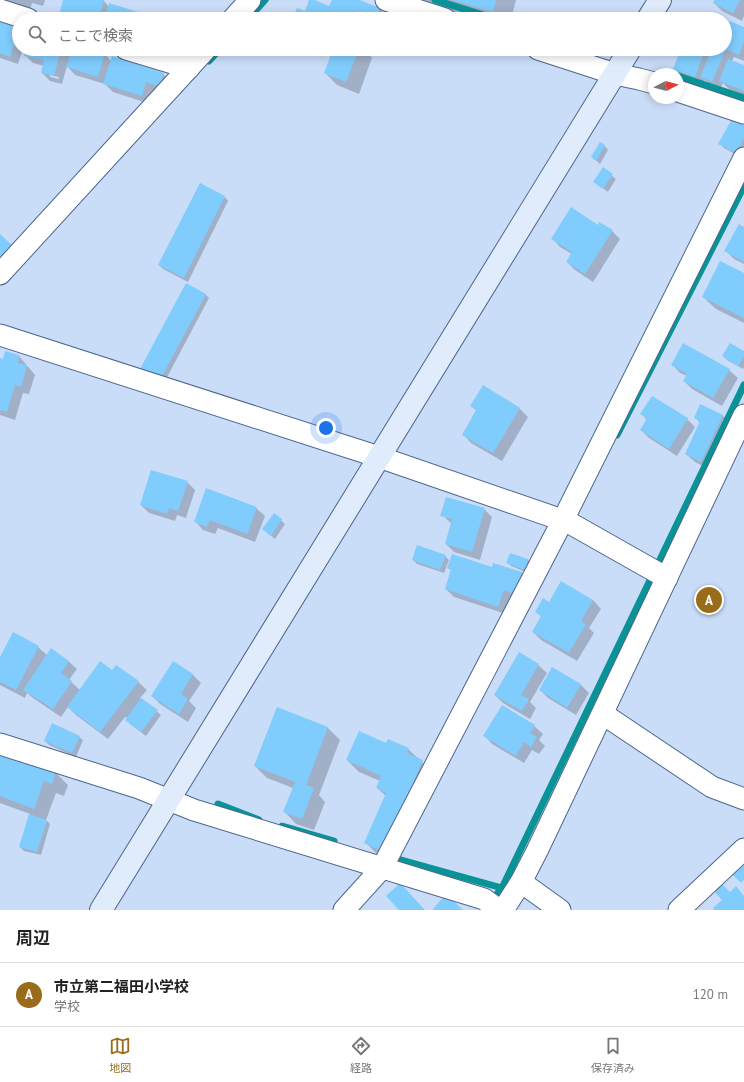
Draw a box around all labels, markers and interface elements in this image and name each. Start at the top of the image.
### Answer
search box [12,12,732,56]
icon: search [26,23,48,45]
text: ここで検索 [58,26,133,45]
north arrow [648,68,684,104]
your location [316,418,336,438]
pin: A [696,585,722,615]
text: 周辺 [16,927,50,949]
text: 市立第二福田小学校 [54,977,189,996]
text: A [25,986,33,1003]
text: 120 m [693,986,728,1003]
text: 学校 [54,998,80,1015]
tab: 地図 [109,1035,131,1075]
tab: 経路 [350,1035,372,1075]
tab: 保存済み [591,1035,635,1075]

